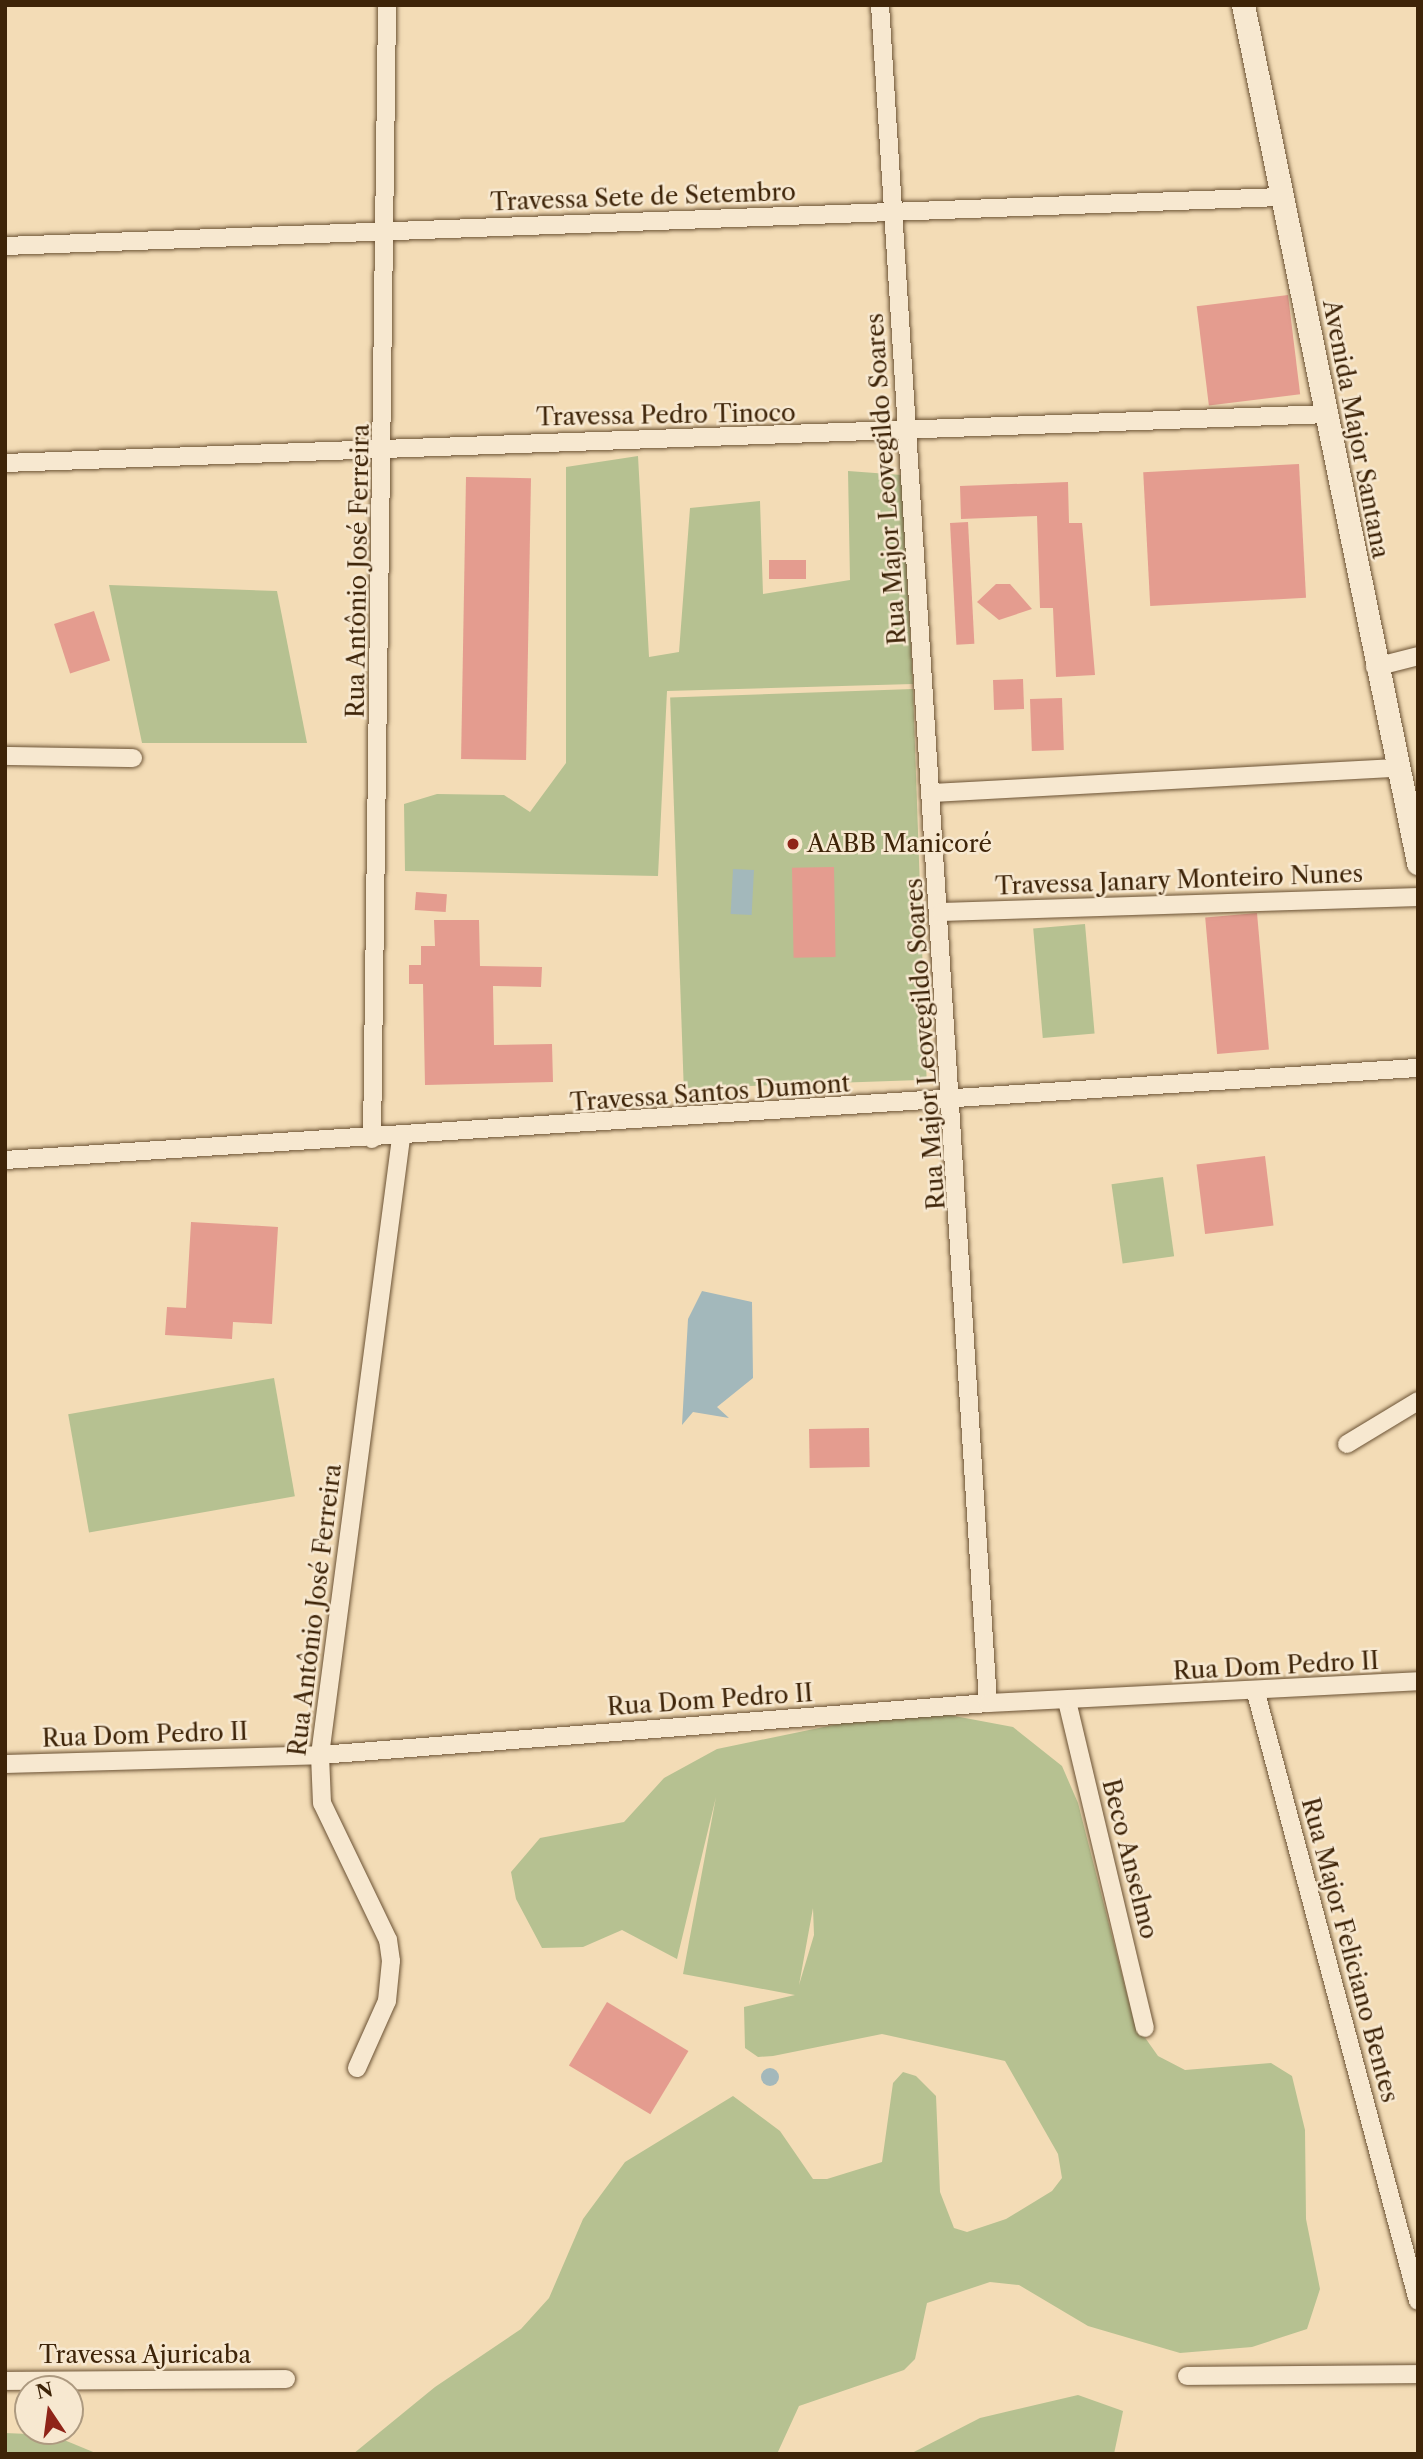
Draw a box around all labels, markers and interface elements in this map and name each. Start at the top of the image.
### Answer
street label: Travessa Sete de Setembro [490,177,796,217]
street label: Avenida Major Santana [1317,297,1395,561]
street label: Rua Major Leovegildo Soares [860,312,912,646]
street label: Travessa Pedro Tinoco [536,398,796,432]
street label: Rua Antônio José Ferreira [341,423,375,719]
place label: AABB Manicoré [807,830,992,858]
marker: AABB Manicoré [785,836,801,852]
street label: Travessa Janary Monteiro Nunes [994,859,1364,901]
street label: Rua Major Leovegildo Soares [899,877,951,1211]
street label: Travessa Santos Dumont [569,1069,851,1117]
street label: Rua Antônio José Ferreira [283,1462,347,1758]
street label: Rua Dom Pedro II [1172,1646,1380,1686]
street label: Rua Dom Pedro II [606,1678,814,1722]
street label: Rua Dom Pedro II [41,1717,249,1753]
street label: Beco Anselmo [1096,1776,1164,1942]
street label: Rua Major Feliciano Bentes [1295,1794,1405,2106]
street label: Travessa Ajuricaba [38,2341,252,2369]
north arrow [14,2375,84,2445]
text: N [34,2378,55,2404]

